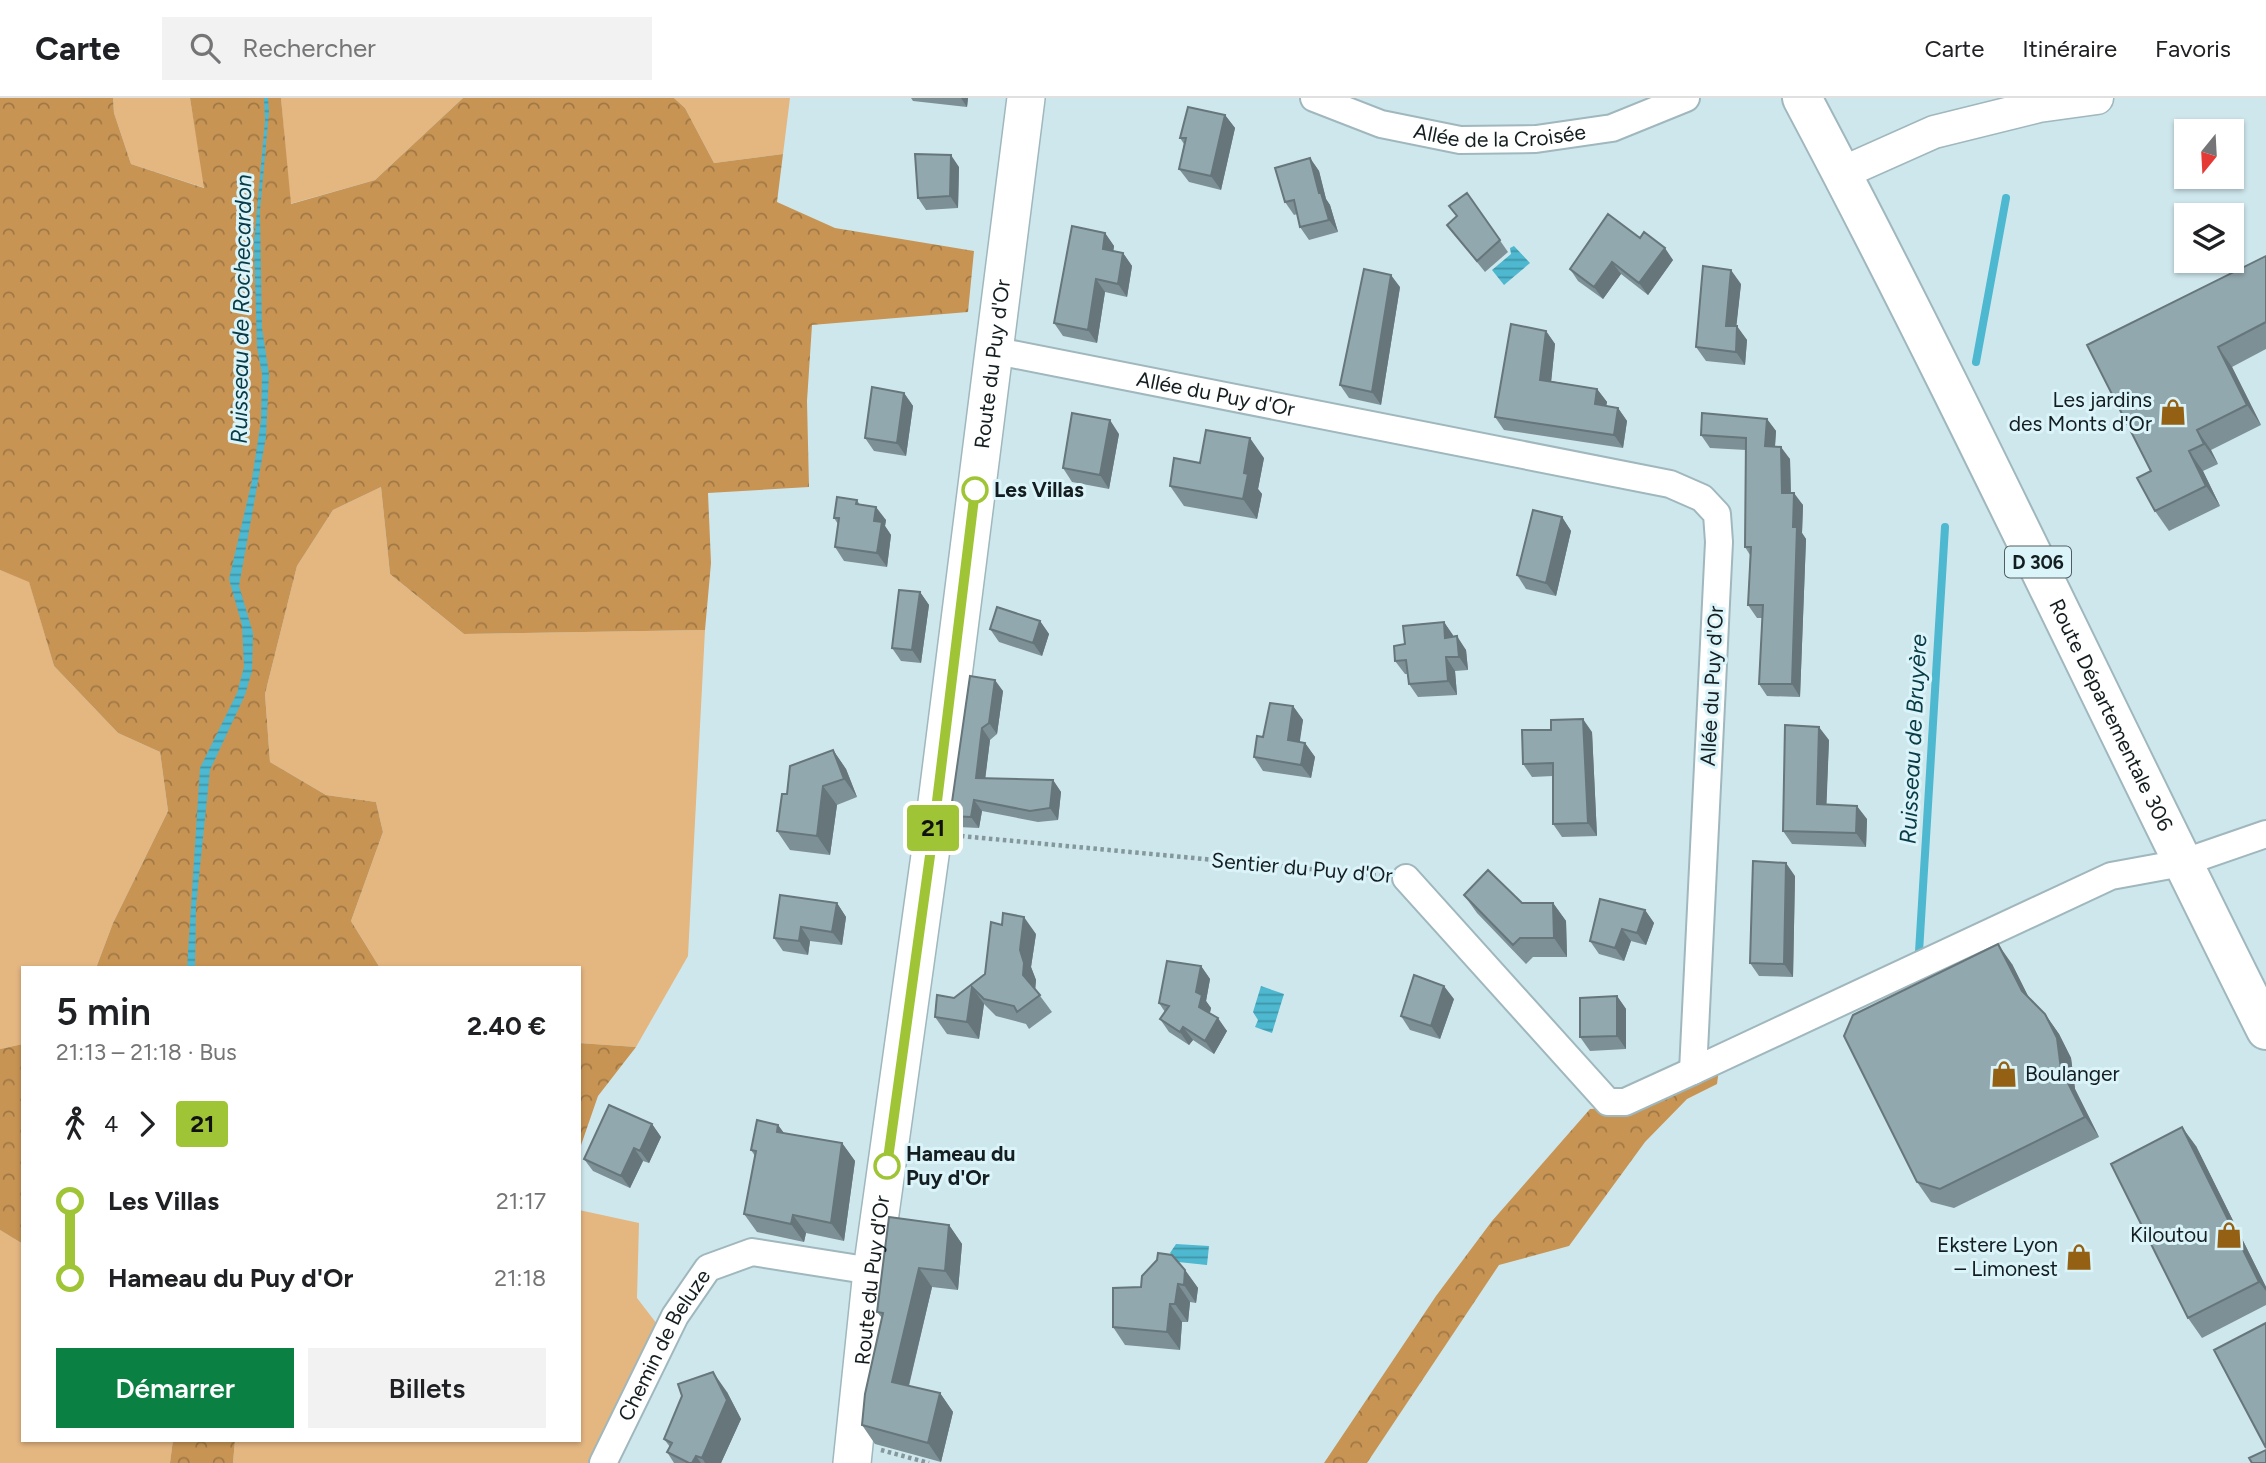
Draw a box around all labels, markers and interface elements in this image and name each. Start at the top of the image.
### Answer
search box [162,17,652,80]
text: Carte [35,29,120,68]
icon: search [186,29,224,67]
text: Rechercher [242,32,376,64]
text: Carte [1924,34,1984,63]
text: Itinéraire [2022,34,2117,63]
text: Favoris [2155,34,2231,63]
street label: Allée de la Croisée [1411,118,1587,152]
north arrow [2174,119,2244,189]
map controls [2174,119,2244,273]
water label: Ruisseau de Rochecardon [225,174,257,444]
button: layers [2174,203,2244,273]
street label: Route du Puy d'Or [969,278,1015,450]
street label: Allée du Puy d'Or [1134,366,1297,422]
place label: Les jardins des Monts d'Or [2009,387,2152,436]
shop icon: Les jardins des Monts d'Or [2158,397,2188,427]
marker: Les Villas [962,477,988,503]
place label: Les Villas [994,477,1084,502]
road number: D 306 [2005,547,2071,578]
street label: Route Départementale 306 [2044,595,2178,835]
street label: Allée du Puy d'Or [1695,605,1728,767]
water label: Ruisseau de Bruyère [1894,633,1933,845]
line badge: 21 [902,805,964,851]
text: 21 [921,813,945,842]
street label: Sentier du Puy d'Or [1210,847,1394,888]
text: 5 min [56,989,151,1035]
text: 2.40 € [467,1010,546,1042]
text: 21:13 – 21:18 · Bus [56,1038,237,1066]
shop icon: Boulanger [1989,1059,2019,1089]
place label: Boulanger [2025,1061,2120,1086]
icon: walk [56,1105,94,1143]
icon: forward [128,1105,166,1143]
text: 21 [190,1109,214,1138]
text: 4 [104,1110,118,1138]
place label: Hameau du Puy d'Or [906,1141,1015,1190]
marker: Hameau du Puy d'Or [874,1153,900,1179]
text: Les Villas [108,1185,219,1217]
text: 21:17 [496,1187,546,1215]
street label: Route du Puy d'Or [849,1194,894,1366]
shop icon: Kiloutou [2214,1220,2244,1250]
place label: Kiloutou [2130,1222,2208,1247]
place label: Ekstere Lyon – Limonest [1937,1232,2058,1281]
shop icon: Ekstere Lyon – Limonest [2064,1242,2094,1272]
text: Hameau du Puy d'Or [108,1262,353,1294]
text: 21:18 [494,1264,546,1292]
street label: Chemin de Beluze [613,1264,715,1425]
button: Démarrer [56,1348,294,1428]
button: Billets [308,1348,546,1428]

